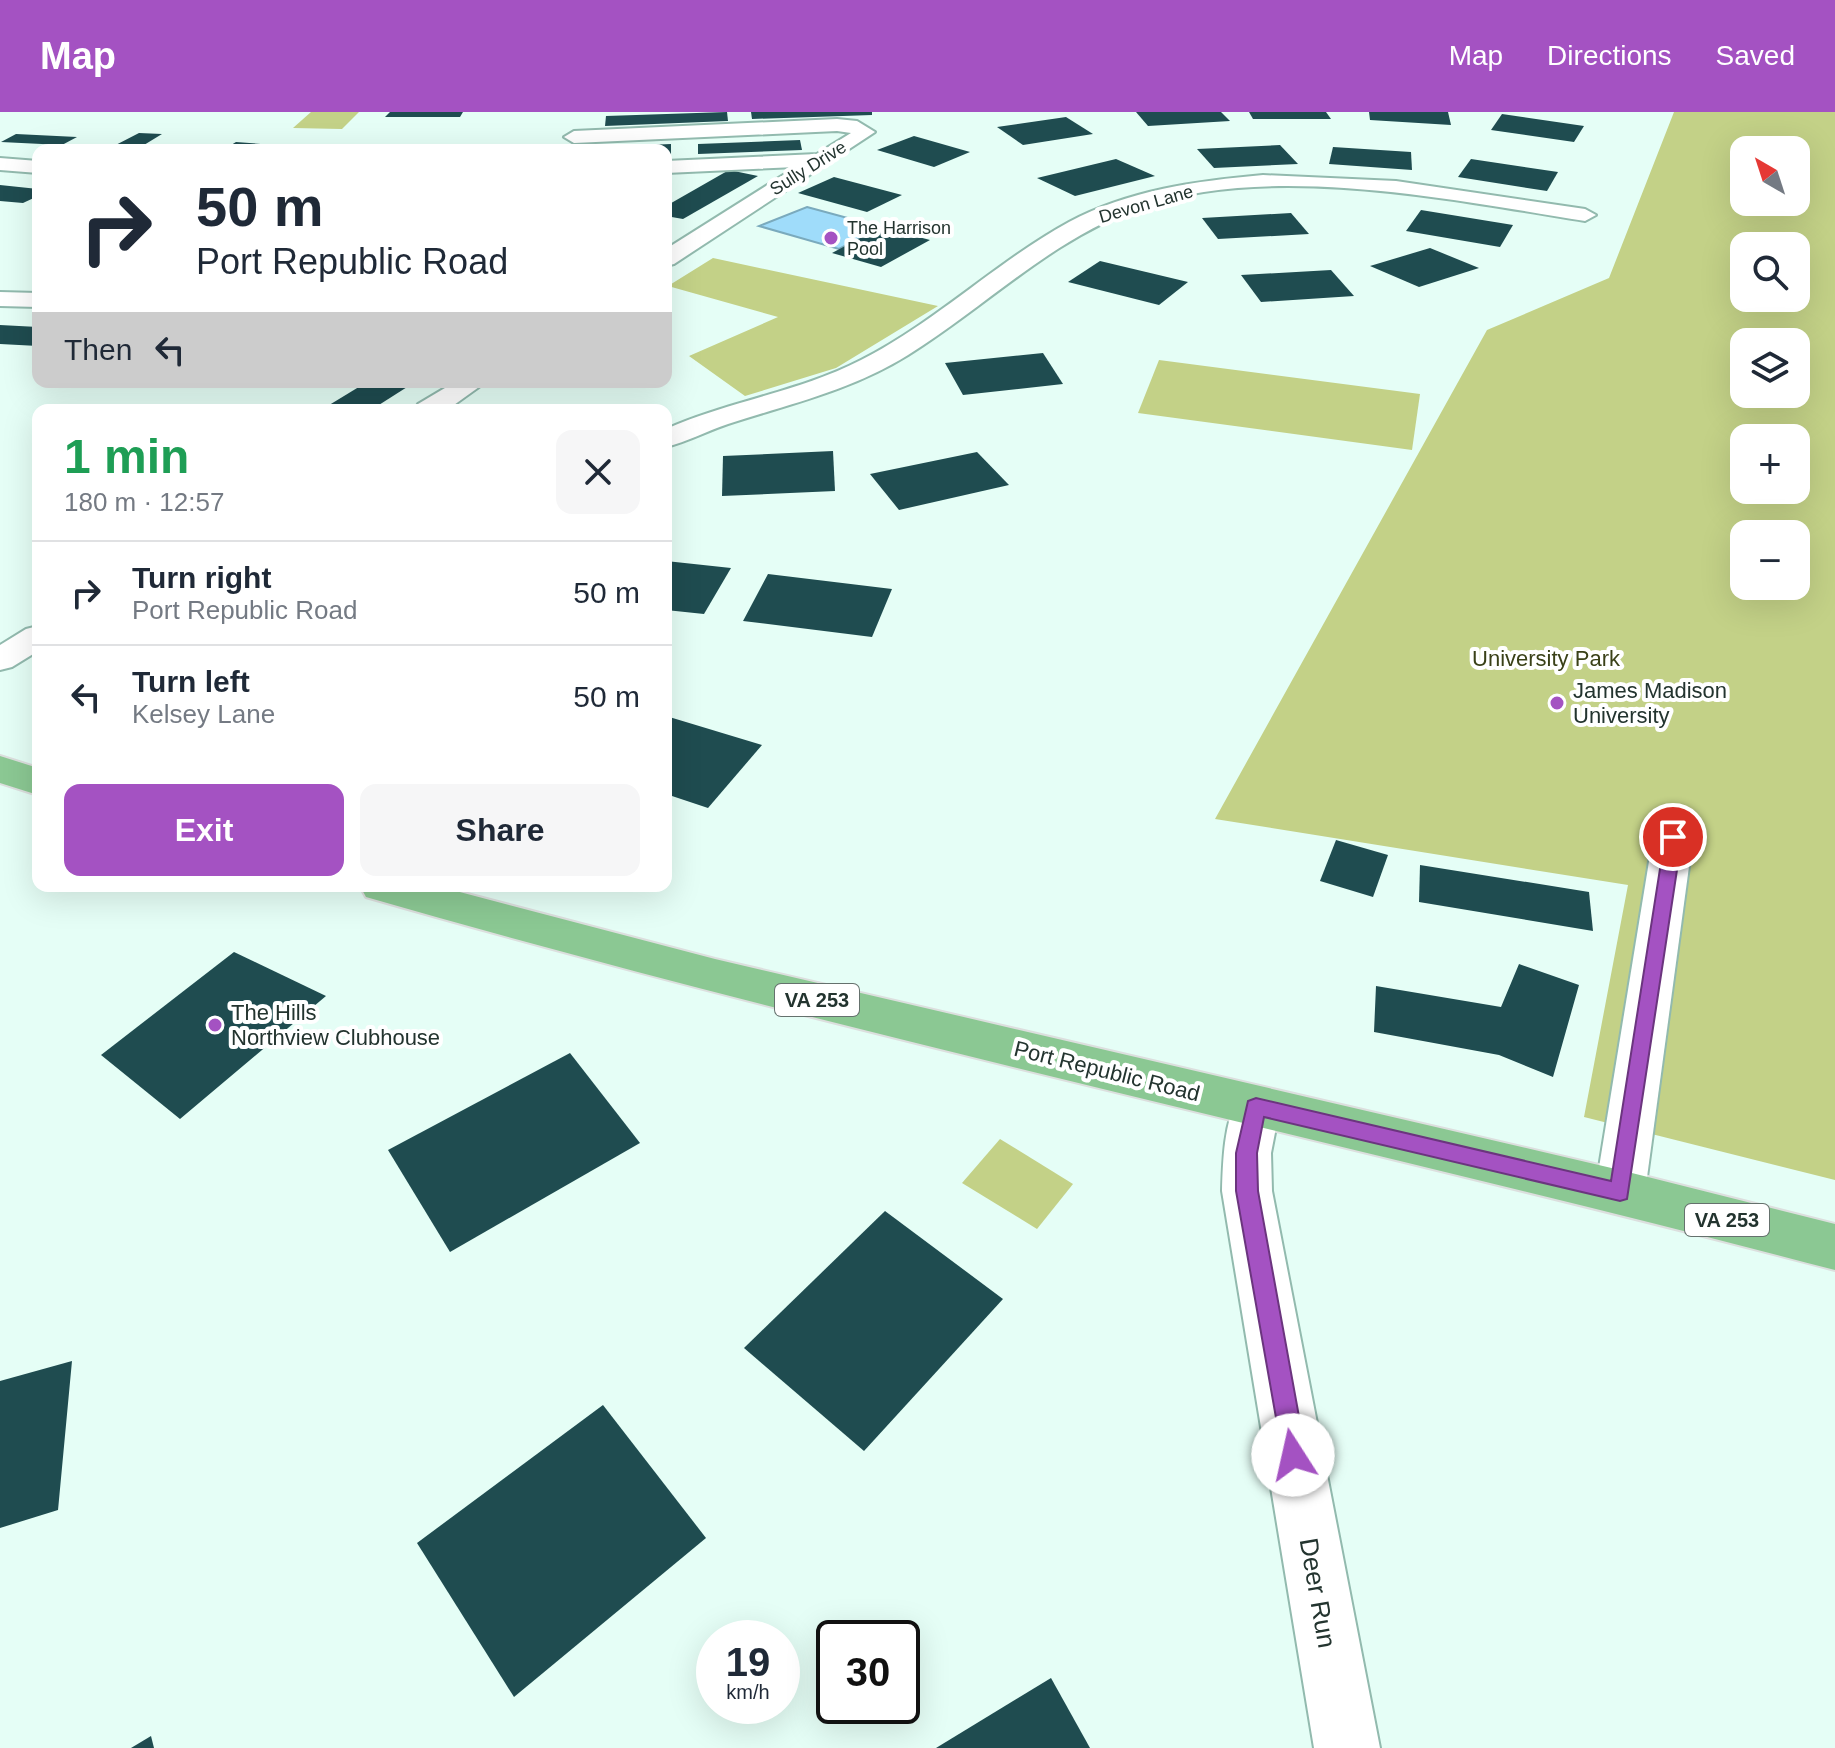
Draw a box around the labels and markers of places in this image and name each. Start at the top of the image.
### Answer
place label: The Harrison Pool [847,218,951,259]
marker: The Harrison Pool [822,229,840,247]
place label: James Madison University [1573,678,1727,728]
marker: James Madison University [1548,694,1566,712]
pin [1639,803,1707,871]
place label: The Hills Northview Clubhouse [231,1000,440,1050]
marker: The Hills Northview Clubhouse [206,1016,224,1034]

